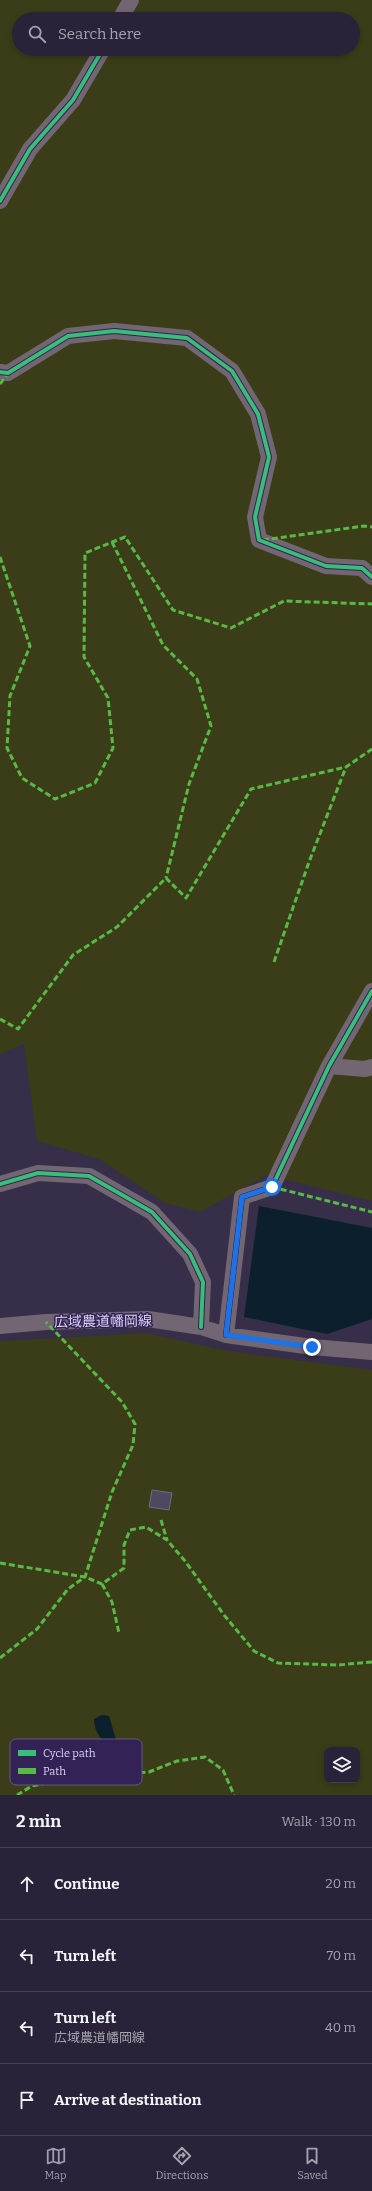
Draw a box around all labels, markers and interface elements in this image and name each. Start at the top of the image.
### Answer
search box [12,12,360,56]
icon: search [26,23,48,45]
text: Search here [58,25,141,43]
route start [263,1178,281,1196]
street label: 広域農道幡岡線 [54,1312,152,1331]
route end [303,1338,321,1356]
legend [10,1739,142,1785]
text: Cycle path [43,1747,96,1760]
map controls [324,1747,360,1783]
button: layers [324,1747,360,1783]
text: Path [43,1765,66,1778]
text: 2 min [16,1811,61,1832]
text: Walk · 130 m [282,1814,356,1829]
icon: ahead [16,1873,38,1895]
text: Continue [54,1875,120,1893]
text: 20 m [326,1876,356,1891]
icon: left [16,1945,38,1967]
text: Turn left [54,1947,116,1965]
text: 70 m [326,1948,356,1963]
text: Turn left [54,2009,116,2027]
icon: left [16,2017,38,2039]
text: 40 m [325,2020,356,2035]
text: 広域農道幡岡線 [54,2030,145,2045]
icon: arrive [16,2089,38,2111]
text: Arrive at destination [54,2091,201,2109]
tab: Map [44,2145,67,2182]
tab: Directions [156,2145,208,2182]
tab: Saved [297,2145,328,2182]

